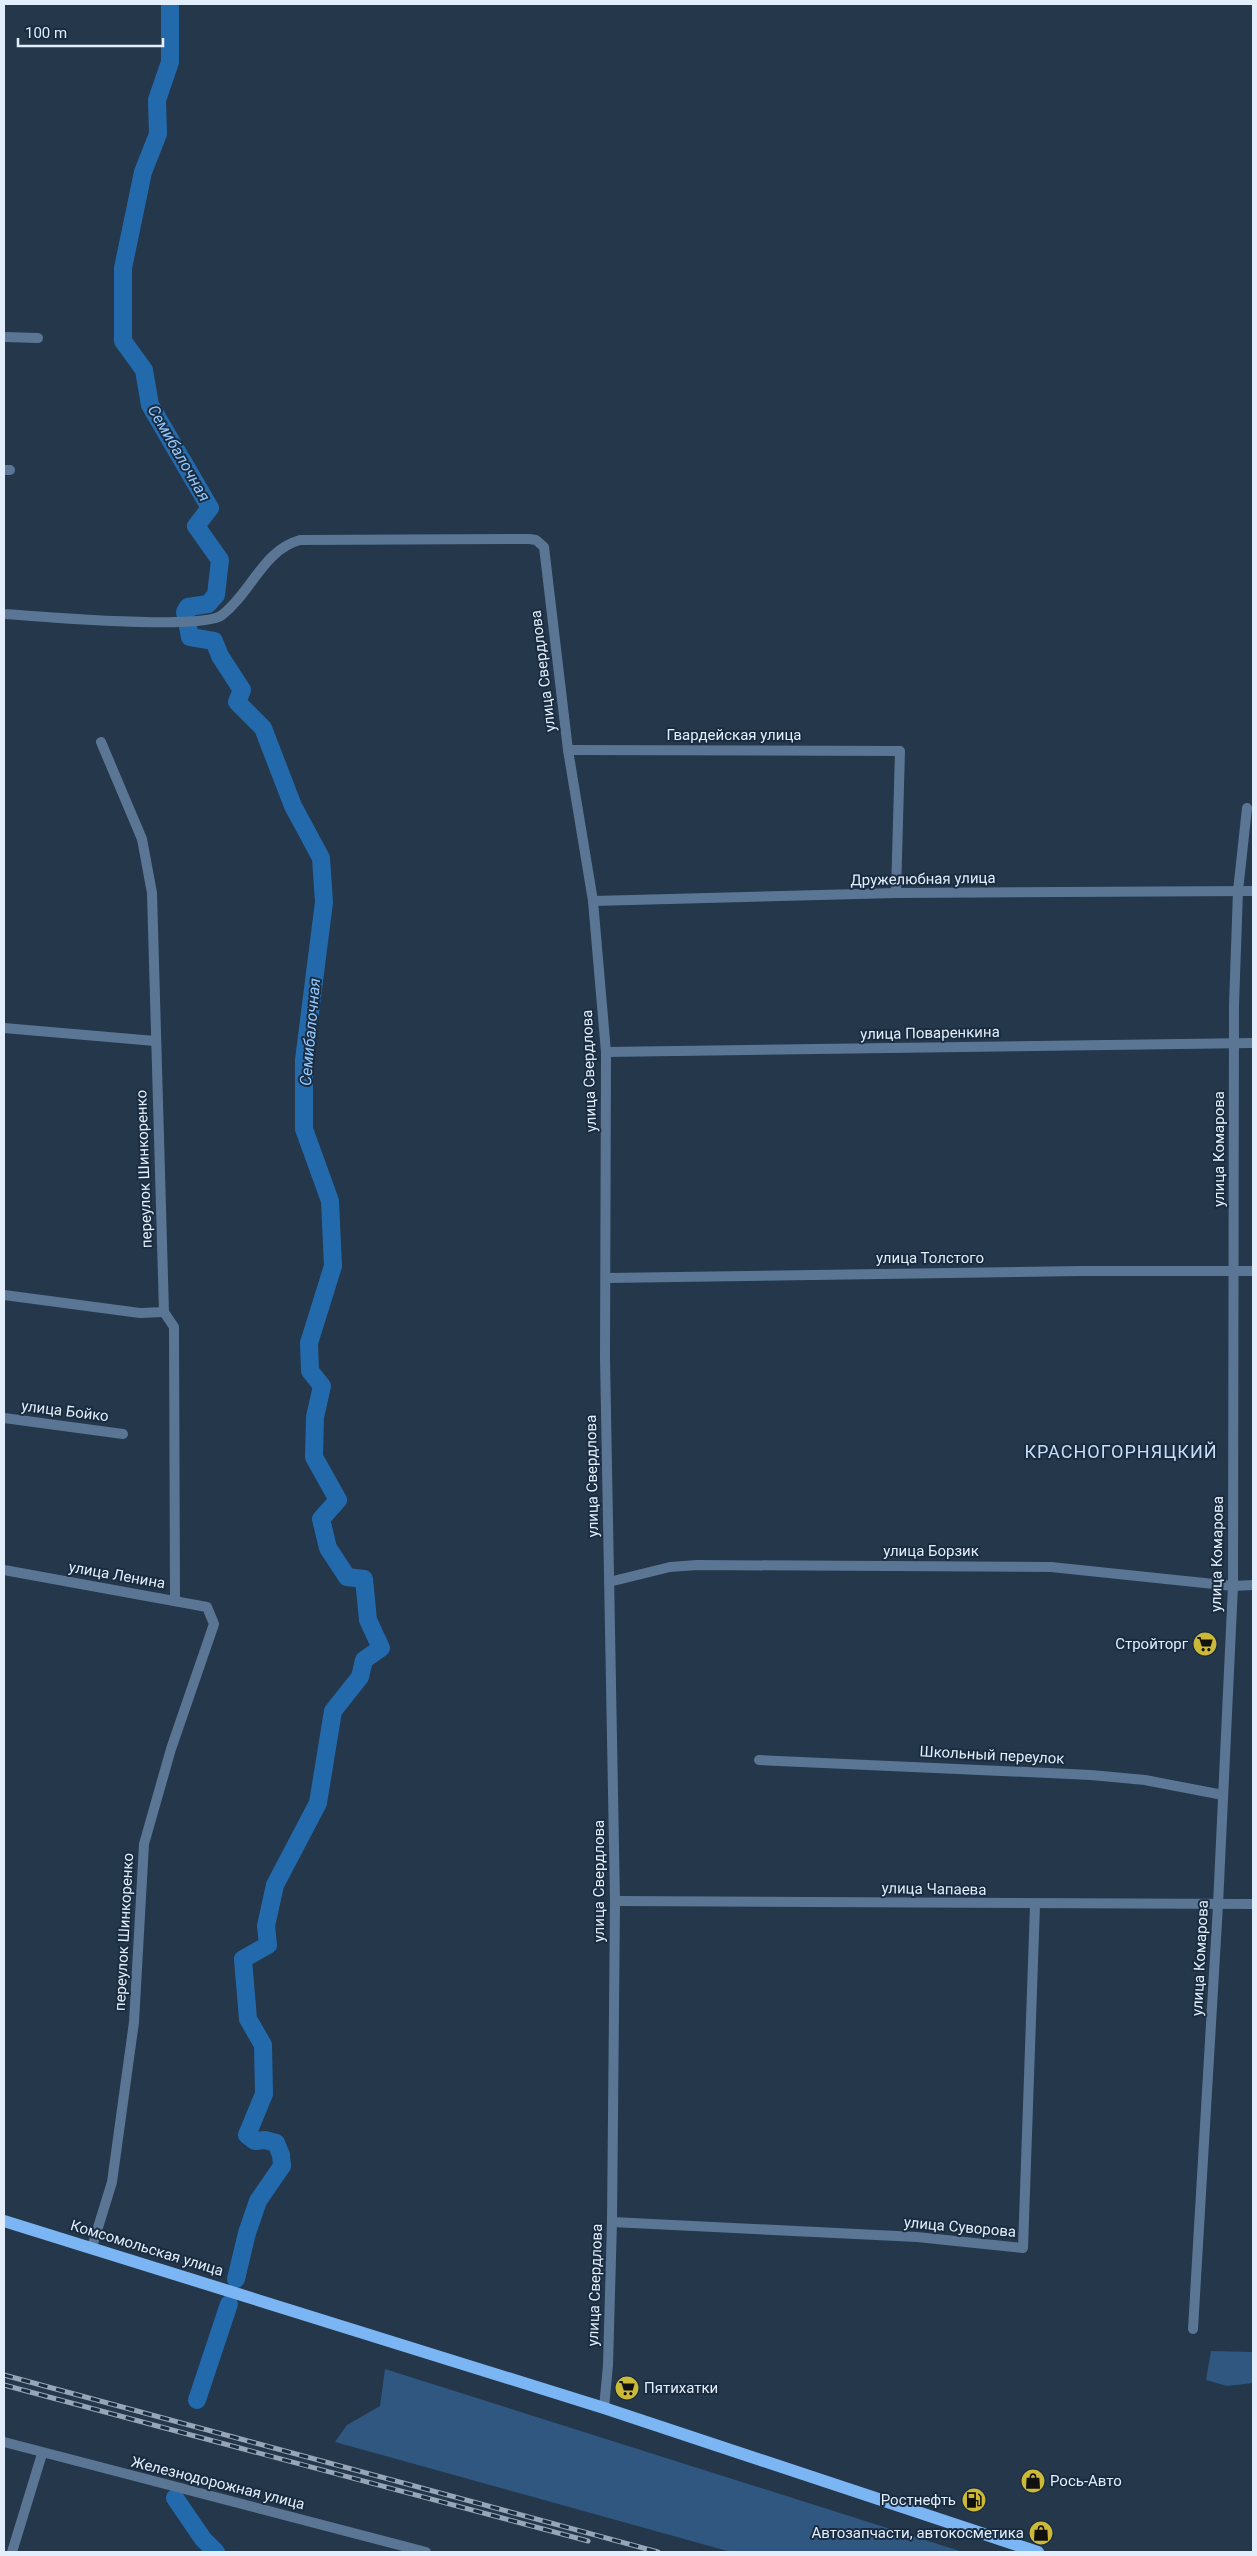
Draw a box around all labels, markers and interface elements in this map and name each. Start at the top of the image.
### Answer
scale bar [18,15,162,47]
text: 100 m [25,24,67,42]
water label: Семибалочная [144,401,214,505]
street label: улица Свердлова [527,609,559,733]
street label: Гвардейская улица [667,726,801,744]
street label: Дружелюбная улица [850,869,996,889]
water label: Семибалочная [296,977,324,1087]
street label: улица Свердлова [578,1009,600,1133]
street label: улица Поваренкина [860,1023,1000,1043]
street label: переулок Шинкоренко [132,1090,156,1248]
street label: улица Комарова [1210,1091,1228,1207]
street label: улица Толстого [876,1249,984,1267]
street label: улица Бойко [20,1397,110,1425]
street label: улица Свердлова [582,1415,602,1537]
district label: КРАСНОГОРНЯЦКИЙ [1024,1441,1218,1462]
street label: улица Комарова [1207,1496,1227,1612]
street label: улица Борзик [883,1542,979,1560]
street label: улица Ленина [67,1558,167,1592]
supermarket icon: Стройторг [1192,1631,1218,1657]
place label: Стройторг [1115,1635,1189,1653]
street label: Школьный переулок [919,1742,1065,1768]
street label: улица Свердлова [590,1820,608,1942]
street label: переулок Шинкоренко [111,1853,137,2011]
street label: улица Чапаева [881,1879,987,1899]
street label: улица Комарова [1188,1900,1212,2016]
street label: улица Суворова [903,2213,1017,2241]
street label: Комсомольская улица [68,2216,226,2280]
street label: улица Свердлова [584,2223,606,2347]
supermarket icon: Пятихатки [614,2375,640,2401]
place label: Пятихатки [644,2379,718,2397]
street label: Железнодорожная улица [129,2453,307,2513]
shop icon: Рось-Авто [1020,2468,1046,2494]
place label: Рось-Авто [1050,2472,1122,2490]
fuel station icon: Ростнефть [961,2487,987,2513]
place label: Ростнефть [881,2491,956,2509]
shop icon: Автозапчасти, автокосметика [1028,2520,1054,2546]
place label: Автозапчасти, автокосметика [812,2524,1024,2542]

